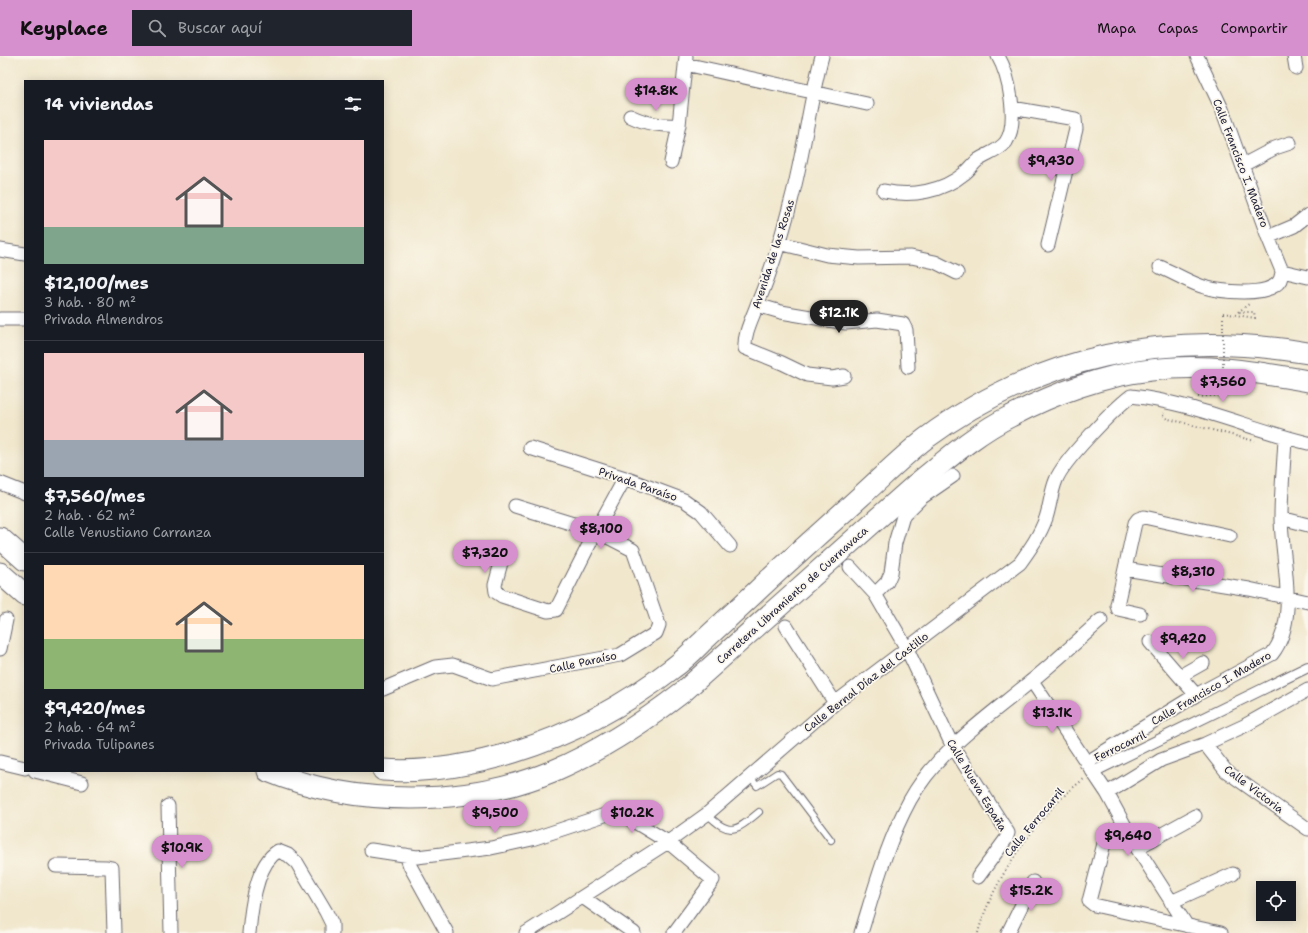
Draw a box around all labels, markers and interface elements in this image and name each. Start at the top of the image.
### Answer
search box [132,10,412,46]
text: Keyplace [20,16,108,41]
icon: search [146,17,168,39]
text: Buscar aquí [178,18,262,38]
text: Mapa [1097,19,1136,37]
text: Capas [1158,19,1199,37]
text: Compartir [1221,19,1288,37]
pin: $14.8K [623,78,689,112]
text: $14.8K [634,82,678,99]
text: 14 viviendas [44,93,154,115]
icon: filters [342,93,364,115]
street label: Calle Francisco I. Madero [1209,97,1272,230]
pin: $9,430 [1018,148,1084,182]
text: $9,430 [1028,152,1074,169]
icon: home [168,166,240,238]
street label: Avenida de las Rosas [749,197,798,311]
text: $12,100/mes [44,272,149,294]
text: 3 hab. · 80 m² [44,294,136,311]
pin: $12.1K [806,300,872,334]
text: $12.1K [819,304,859,321]
text: Privada Almendros [44,311,163,328]
pin: $7,560 [1190,369,1256,403]
text: $7,560 [1200,373,1246,390]
icon: home [168,379,240,451]
street label: Privada Paraíso [596,464,680,505]
text: $7,560/mes [44,485,145,507]
text: 2 hab. · 62 m² [44,507,135,524]
pin: $8,100 [568,516,634,550]
text: $8,100 [579,520,623,537]
street label: Carretera Libramiento de Cuernavaca [713,523,871,668]
text: Calle Venustiano Carranza [44,524,211,541]
pin: $7,320 [452,540,518,574]
text: $7,320 [462,544,508,561]
pin: $8,310 [1160,559,1226,593]
text: $8,310 [1171,563,1215,580]
icon: home [168,591,240,663]
pin: $9,420 [1150,626,1216,660]
street label: Calle Bernal Díaz del Castillo [801,629,932,736]
text: $9,420 [1160,630,1206,647]
street label: Calle Paraíso [548,648,618,677]
street label: Calle Francisco I. Madero [1148,648,1274,729]
text: $9,420/mes [44,697,145,719]
pin: $13.1K [1019,700,1085,734]
text: $13.1K [1032,704,1072,721]
text: 2 hab. · 64 m² [44,719,136,736]
street label: Ferrocarril [1092,727,1149,765]
text: Privada Tulipanes [44,736,155,753]
street label: Calle Nueva España [943,736,1010,834]
street label: Calle Victoria [1221,762,1287,817]
street label: Calle Ferrocarril [1001,784,1068,860]
pin: $9,500 [462,800,528,834]
pin: $10.2K [599,800,665,834]
text: $9,500 [471,804,519,821]
text: $10.2K [610,804,654,821]
pin: $9,640 [1095,823,1161,857]
text: $9,640 [1104,827,1152,844]
pin: $10.9K [149,835,215,869]
text: $10.9K [161,839,203,856]
pin: $15.2K [998,878,1064,912]
map controls [1256,881,1296,921]
button: locate [1256,881,1296,921]
text: $15.2K [1009,882,1053,899]

